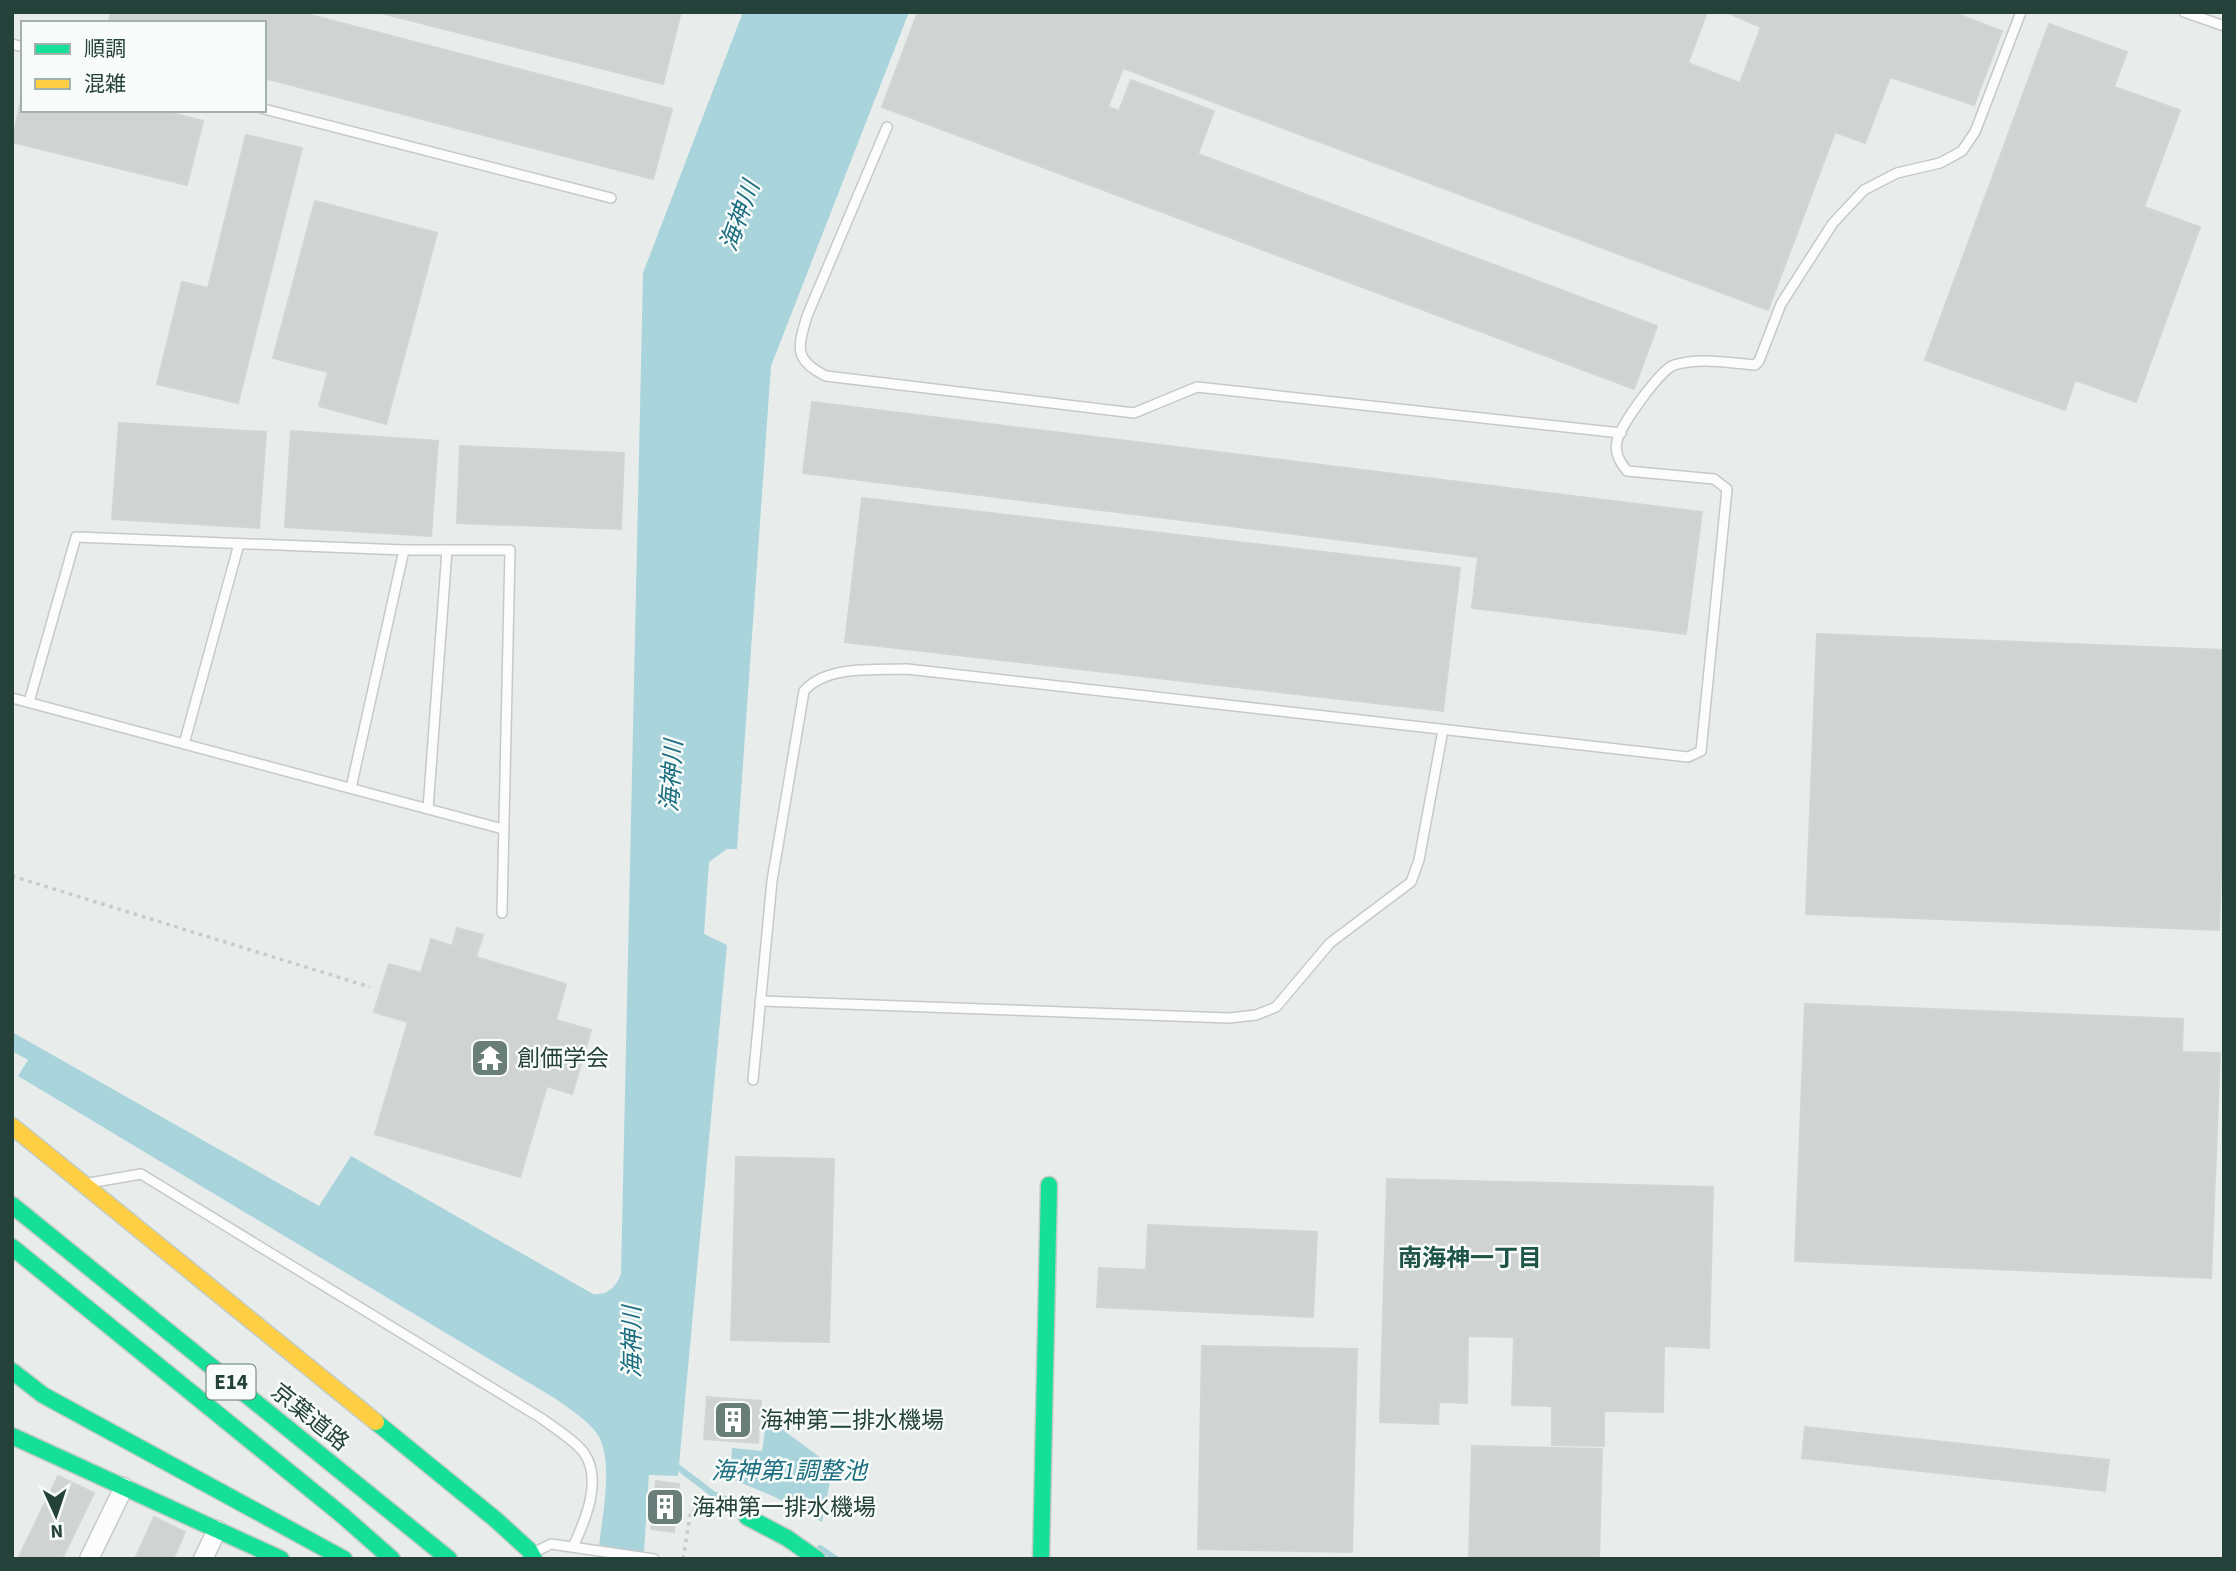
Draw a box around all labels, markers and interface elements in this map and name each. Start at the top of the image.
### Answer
legend [21,21,266,112]
text: 順調 [84,34,126,64]
text: 混雑 [84,69,126,99]
water label: 海神川 [711,173,770,256]
water label: 海神川 [652,736,692,813]
temple icon: 創価学会 [469,1037,511,1079]
place label: 創価学会 [517,1042,609,1075]
district label: 南海神一丁目 [1398,1241,1542,1276]
water label: 海神川 [615,1303,650,1378]
road number: E14 [206,1364,256,1400]
street label: 京葉道路 [264,1375,356,1459]
building icon: 海神第二排水機場 [712,1399,754,1441]
place label: 海神第二排水機場 [760,1404,944,1437]
water label: 海神第1調整池 [711,1454,869,1489]
north arrow [21,1480,91,1550]
building icon: 海神第一排水機場 [644,1486,686,1528]
place label: 海神第一排水機場 [692,1491,876,1524]
text: N [50,1517,64,1544]

